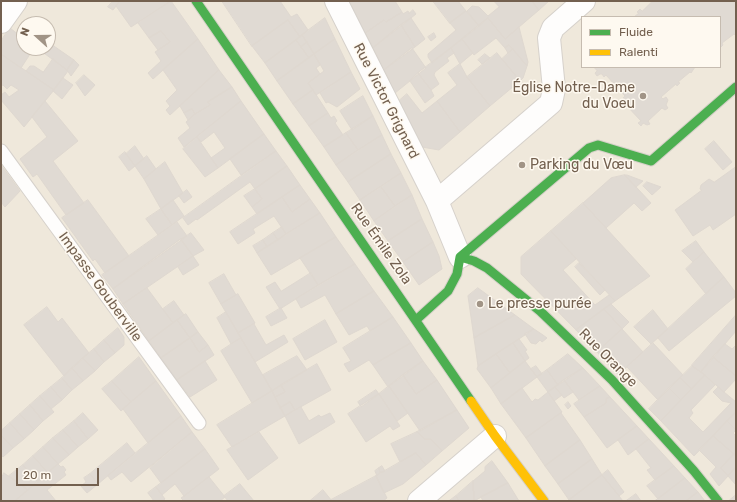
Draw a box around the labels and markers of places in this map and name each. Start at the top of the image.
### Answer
place label: Église Notre-Dame du Voeu [513,80,635,112]
marker: Église Notre-Dame du Voeu [638,91,648,101]
place label: Parking du Vœu [530,157,633,173]
marker: Parking du Vœu [517,160,527,170]
place label: Le presse purée [488,296,592,312]
marker: Le presse purée [475,299,485,309]

